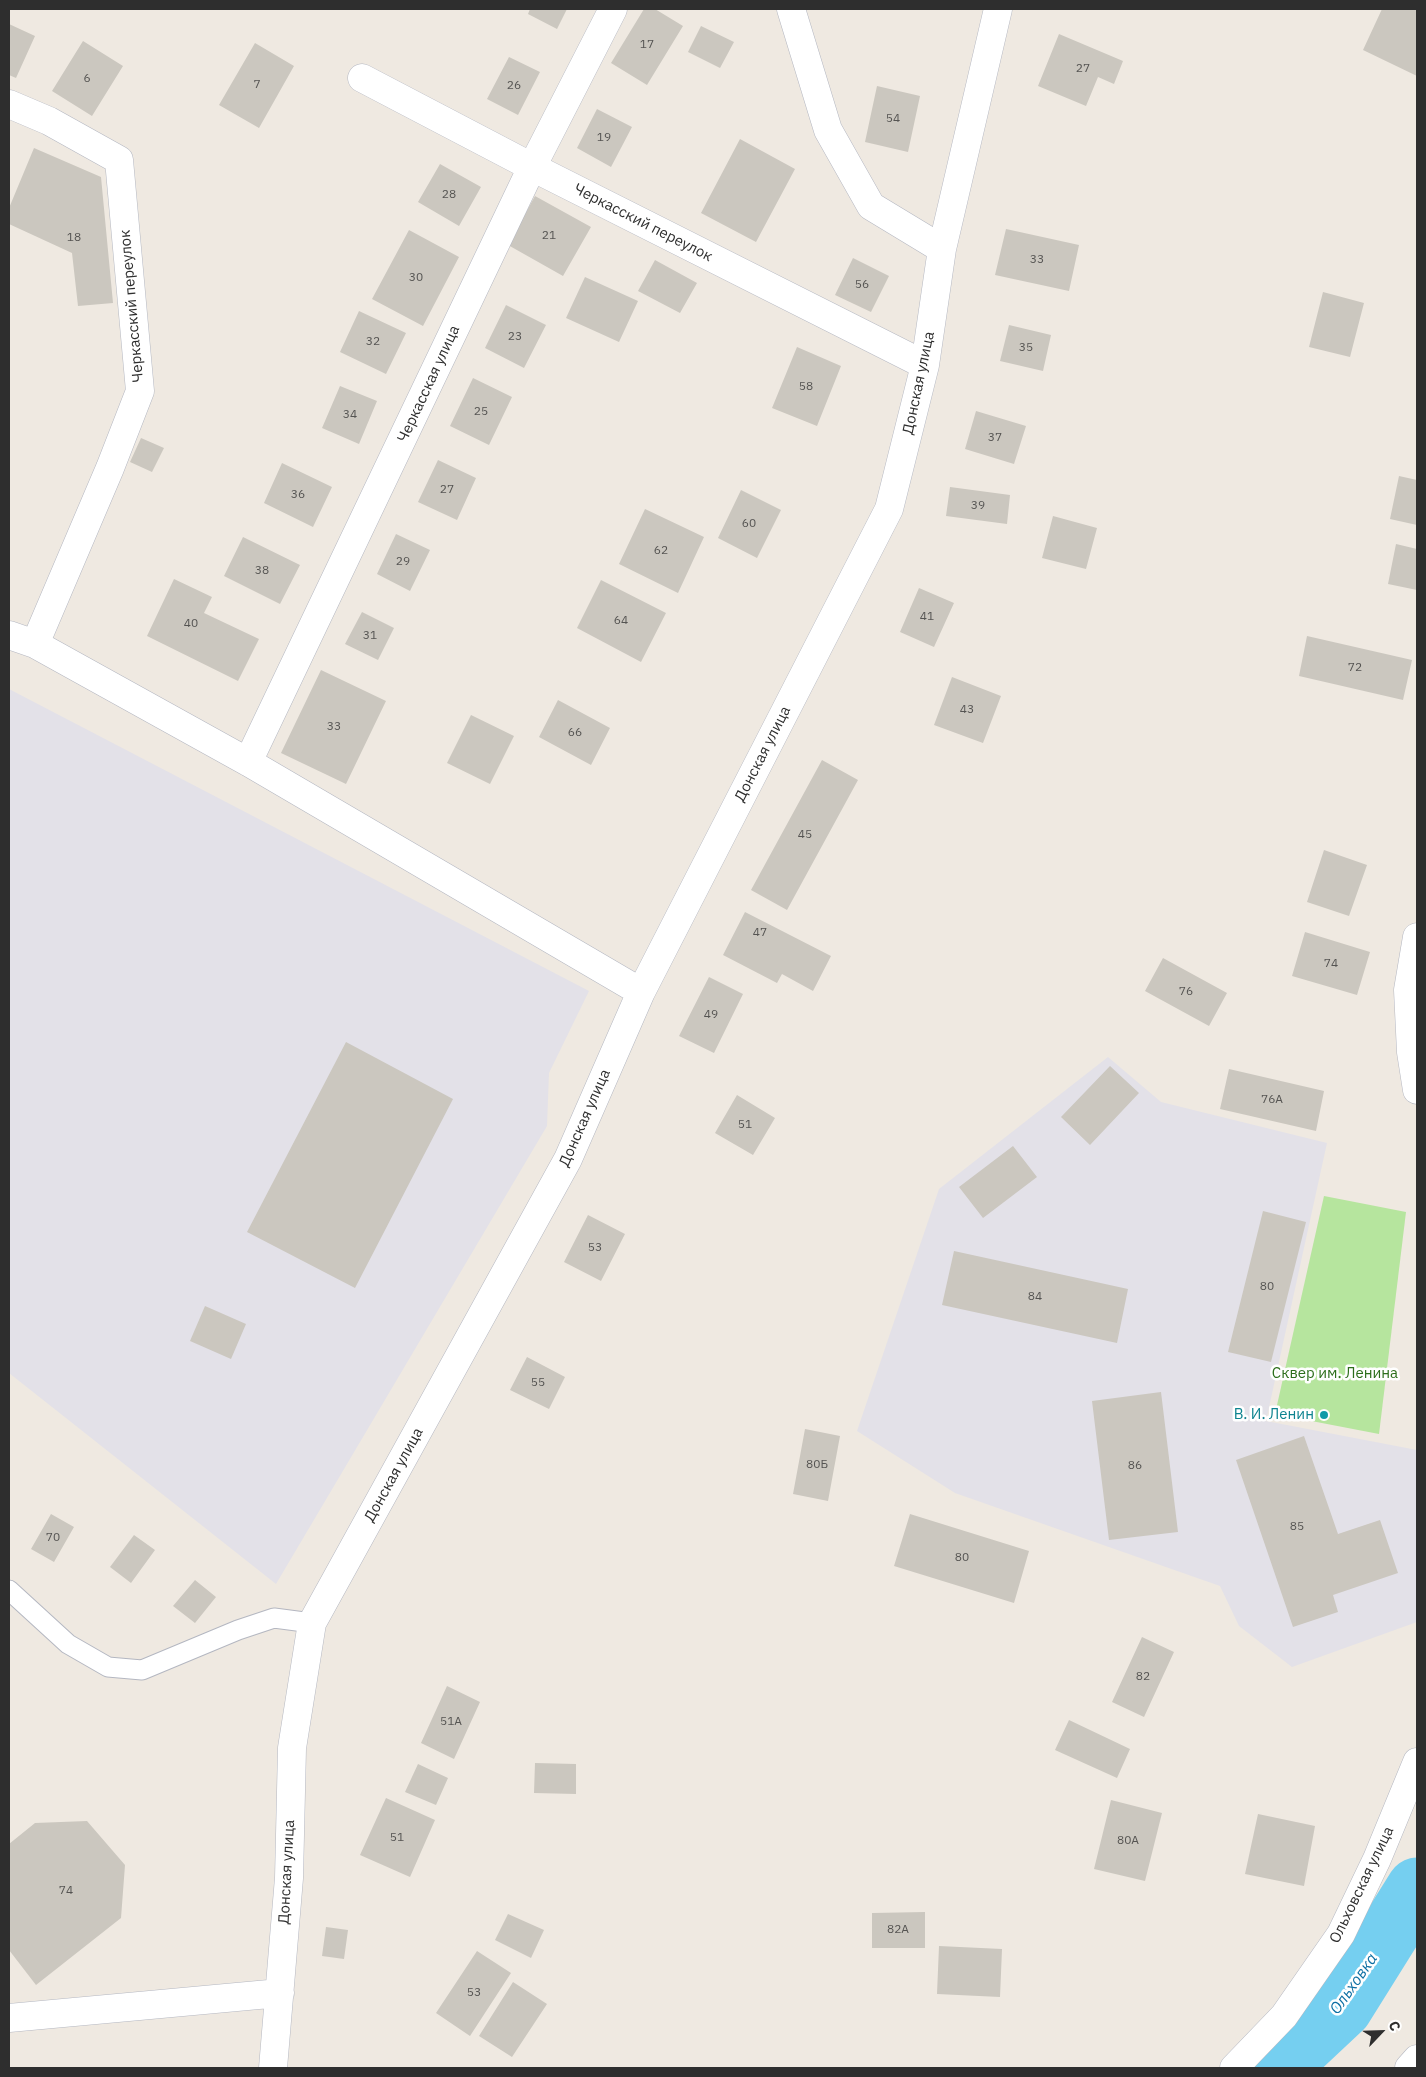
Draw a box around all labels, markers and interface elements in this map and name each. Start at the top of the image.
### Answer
house number: 17 [640,38,654,52]
house number: 27 [1076,62,1090,76]
house number: 6 [83,72,91,86]
house number: 7 [253,78,261,92]
house number: 26 [507,79,521,93]
house number: 54 [886,112,900,126]
house number: 19 [597,131,611,145]
street label: Черкасский переулок [571,180,715,266]
house number: 28 [442,188,456,202]
street label: Черкасский переулок [116,229,148,383]
house number: 21 [542,229,556,243]
house number: 18 [67,231,81,245]
house number: 33 [1030,253,1044,267]
house number: 30 [409,271,423,285]
house number: 56 [855,278,869,292]
street label: Черкасская улица [394,323,464,445]
house number: 23 [508,330,522,344]
street label: Донская улица [899,330,939,436]
house number: 32 [366,335,380,349]
house number: 35 [1019,341,1033,355]
house number: 58 [799,380,813,394]
house number: 25 [474,405,488,419]
house number: 34 [343,408,357,422]
house number: 37 [988,431,1002,445]
house number: 27 [440,483,454,497]
house number: 36 [291,488,305,502]
house number: 39 [971,499,985,513]
house number: 60 [742,517,756,531]
house number: 62 [654,544,668,558]
house number: 29 [396,555,410,569]
house number: 38 [255,564,269,578]
house number: 41 [920,610,934,624]
house number: 64 [614,614,628,628]
house number: 40 [184,617,198,631]
house number: 31 [363,629,377,643]
house number: 72 [1348,661,1362,675]
street label: Донская улица [731,703,795,805]
house number: 43 [960,703,974,717]
house number: 33 [327,720,341,734]
house number: 66 [568,726,582,740]
house number: 45 [798,828,812,842]
house number: 47 [753,926,767,940]
house number: 74 [1324,957,1338,971]
house number: 76 [1179,985,1193,999]
house number: 49 [704,1008,718,1022]
street label: Донская улица [555,1066,615,1170]
house number: 76А [1261,1093,1283,1107]
house number: 51 [738,1118,752,1132]
house number: 53 [588,1241,602,1255]
house number: 80 [1260,1280,1274,1294]
house number: 84 [1028,1290,1042,1304]
park label: Сквер им. Ленина [1272,1365,1398,1383]
house number: 55 [531,1376,545,1390]
place label: В. И. Ленин [1234,1406,1314,1424]
marker: В. И. Ленин [1318,1409,1330,1421]
street label: Донская улица [361,1425,427,1525]
house number: 80Б [806,1458,828,1472]
house number: 86 [1128,1459,1142,1473]
house number: 85 [1290,1520,1304,1534]
house number: 70 [46,1531,60,1545]
house number: 80 [955,1551,969,1565]
house number: 82 [1136,1670,1150,1684]
house number: 51А [440,1715,462,1729]
street label: Донская улица [275,1819,299,1925]
street label: Ольховская улица [1326,1824,1398,1946]
house number: 51 [390,1831,404,1845]
house number: 80А [1117,1834,1139,1848]
house number: 74 [59,1884,73,1898]
house number: 82А [887,1923,909,1937]
water label: Ольховка [1326,1950,1382,2018]
house number: 53 [467,1986,481,2000]
north arrow [1356,2007,1406,2057]
text: С [1385,2018,1405,2034]

